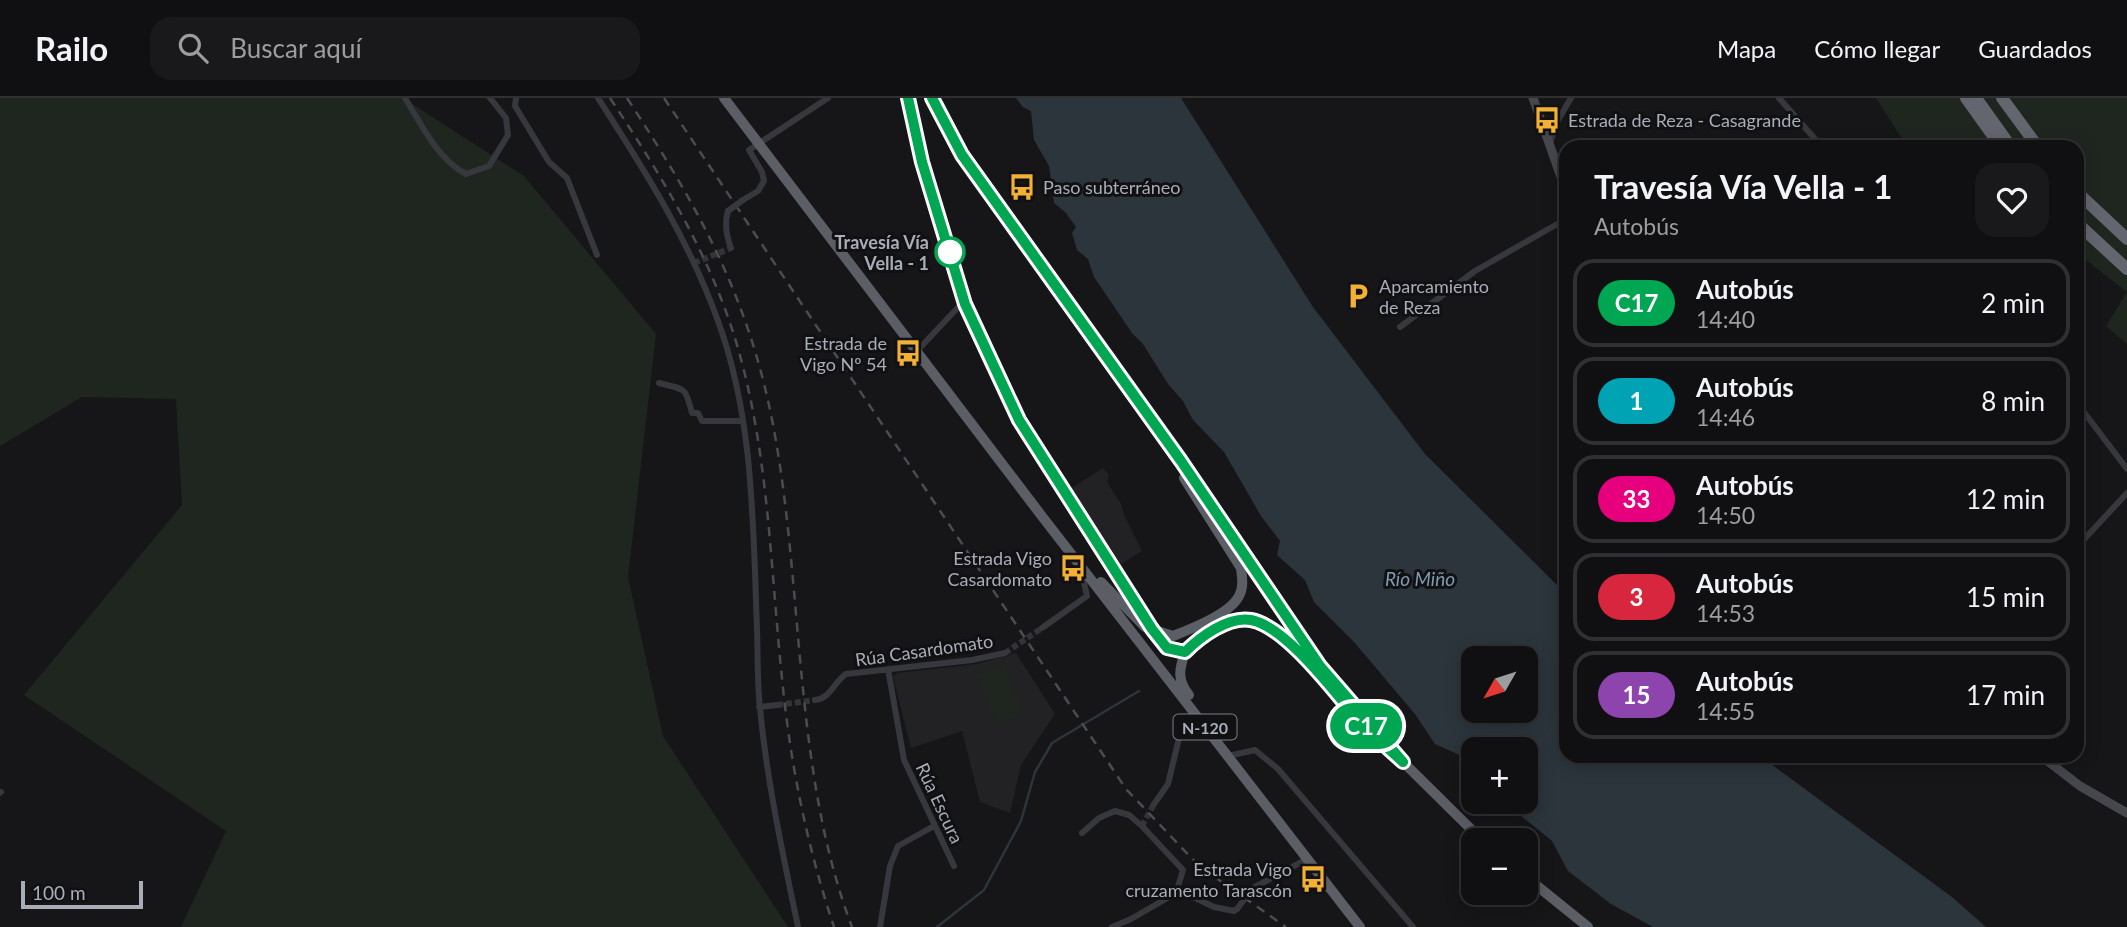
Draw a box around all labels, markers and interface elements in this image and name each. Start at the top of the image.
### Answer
search box [150,17,640,80]
text: Railo [35,28,108,68]
icon: search [174,29,212,67]
text: Buscar aquí [230,32,362,64]
text: Mapa [1717,34,1776,63]
text: Cómo llegar [1814,34,1940,63]
text: Guardados [1978,34,2092,63]
bus stop icon: Estrada de Reza - Casagrande [1532,105,1562,135]
place label: Estrada de Reza - Casagrande [1568,109,1801,131]
button: heart [1975,163,2049,237]
text: Travesía Vía Vella - 1 [1594,166,1892,206]
bus stop icon: Paso subterráneo [1007,172,1037,202]
place label: Paso subterráneo [1043,176,1180,198]
text: Autobús [1594,212,1679,240]
place label: Travesía Vía Vella - 1 [835,231,929,274]
marker: Travesía Vía Vella - 1 [935,237,965,267]
text: Autobús [1696,273,1794,305]
place label: Aparcamiento de Reza [1379,275,1489,318]
parking icon: Aparcamiento de Reza [1343,281,1373,311]
text: 2 min [1981,287,2045,319]
text: C17 [1615,288,1658,317]
text: 14:40 [1696,305,1755,333]
place label: Estrada de Vigo Nº 54 [800,332,887,375]
bus stop icon: Estrada de Vigo Nº 54 [893,338,923,368]
text: Autobús [1696,371,1794,403]
text: 8 min [1981,385,2045,417]
text: 1 [1630,386,1643,415]
text: 14:46 [1696,403,1755,431]
text: Autobús [1696,469,1794,501]
text: 12 min [1966,483,2045,515]
text: 33 [1623,484,1650,513]
text: 14:50 [1696,501,1755,529]
place label: Estrada Vigo Casardomato [948,547,1052,590]
bus stop icon: Estrada Vigo Casardomato [1058,553,1088,583]
water label: Río Miño [1385,567,1455,590]
text: Autobús [1696,567,1794,599]
text: 15 min [1966,581,2045,613]
text: 3 [1630,582,1643,611]
text: 14:53 [1696,599,1755,627]
street label: Rúa Casardomato [854,629,994,671]
north arrow [1461,646,1538,723]
map controls [1461,646,1538,905]
text: Autobús [1696,665,1794,697]
text: 17 min [1966,679,2045,711]
text: 15 [1623,680,1650,709]
text: 14:55 [1696,697,1755,725]
line badge: C17 [1326,703,1406,749]
text: C17 [1344,711,1388,740]
road number: N-120 [1174,714,1236,740]
button: + [1461,737,1538,814]
street label: Rúa Escura [912,759,968,847]
button: − [1461,828,1538,905]
place label: Estrada Vigo cruzamento Tarascón [1125,858,1292,901]
bus stop icon: Estrada Vigo cruzamento Tarascón [1298,864,1328,894]
scale bar [21,878,144,910]
text: 100 m [32,881,86,904]

